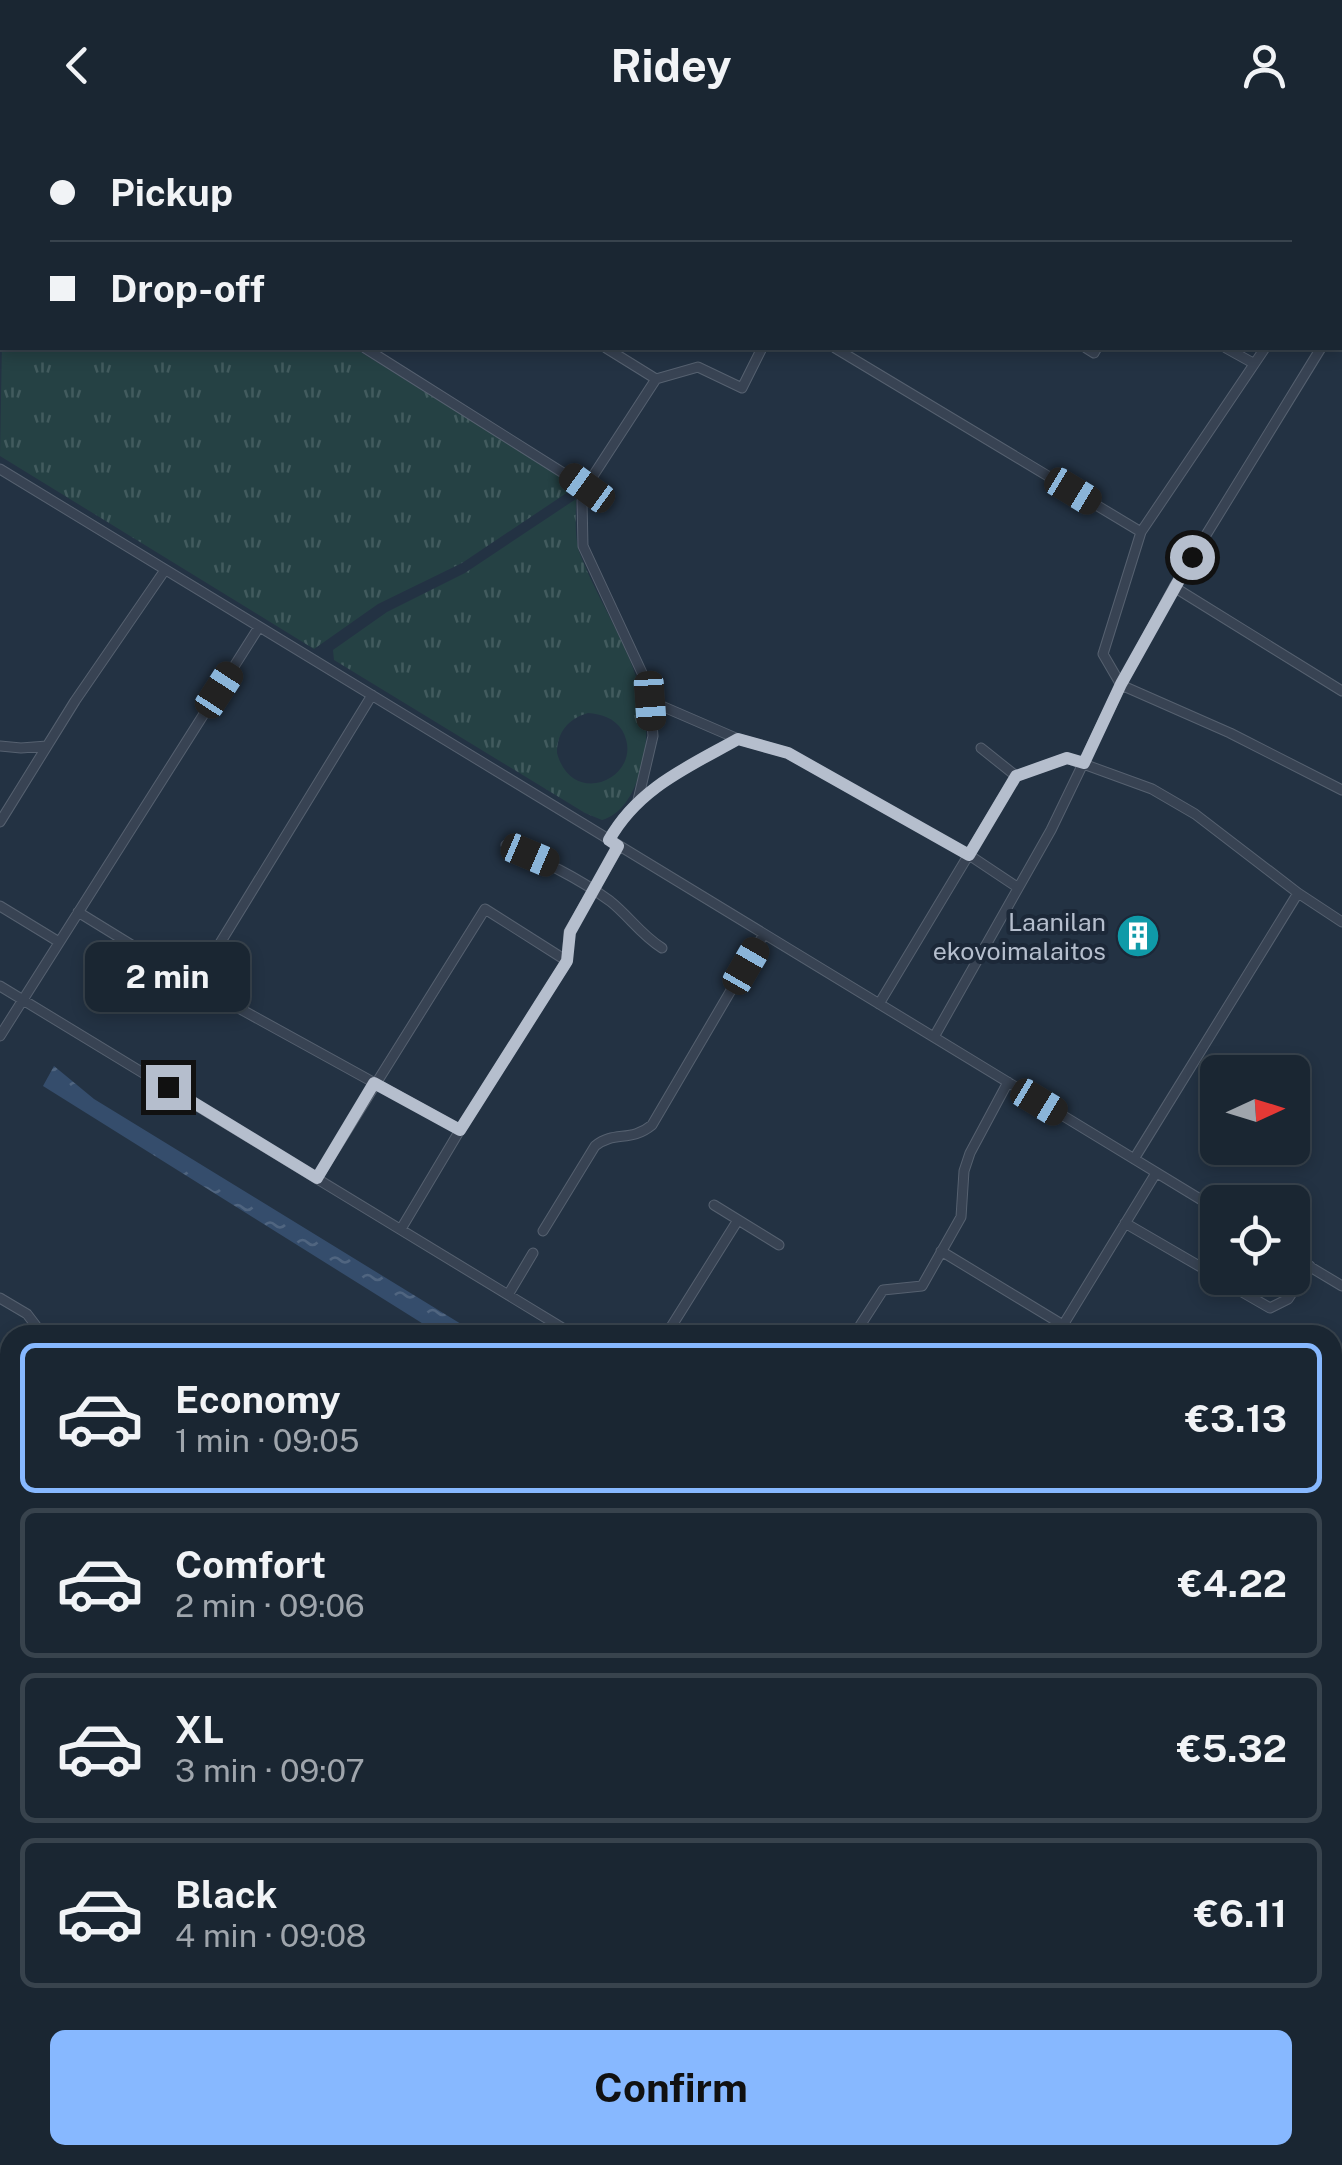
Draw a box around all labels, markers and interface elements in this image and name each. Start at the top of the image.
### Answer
icon: back [50,38,105,93]
icon: person [1237,38,1292,93]
text: Ridey [610,39,732,92]
text: Pickup [110,170,233,215]
text: Drop-off [110,266,265,311]
car [554,458,620,518]
car [1040,463,1106,519]
route start [1170,535,1215,580]
car [190,657,248,723]
car [633,670,667,732]
car [497,829,563,881]
place label: Laanilan ekovoimalaitos [933,907,1106,966]
building icon: Laanilan ekovoimalaitos [1115,913,1161,959]
car [718,933,774,999]
callout: 2 min [86,942,250,1012]
text: 2 min [126,958,209,995]
north arrow [1200,1055,1310,1165]
map controls [1200,1055,1310,1295]
route end [146,1065,191,1110]
car [1006,1074,1072,1130]
button: locate [1200,1185,1310,1295]
icon: car [55,1373,145,1463]
text: Economy [175,1377,341,1422]
text: €3.13 [1185,1396,1287,1441]
text: 1 min · 09:05 [175,1422,359,1459]
icon: car [55,1538,145,1628]
text: Comfort [175,1542,326,1587]
text: €4.22 [1178,1561,1287,1606]
text: 2 min · 09:06 [175,1587,365,1624]
icon: car [55,1703,145,1793]
text: XL [175,1707,224,1752]
text: €5.32 [1177,1726,1287,1771]
text: 3 min · 09:07 [175,1752,365,1789]
icon: car [55,1868,145,1958]
text: Black [175,1872,278,1917]
text: €6.11 [1194,1891,1287,1936]
text: 4 min · 09:08 [175,1917,367,1954]
button: Confirm [50,2030,1292,2145]

